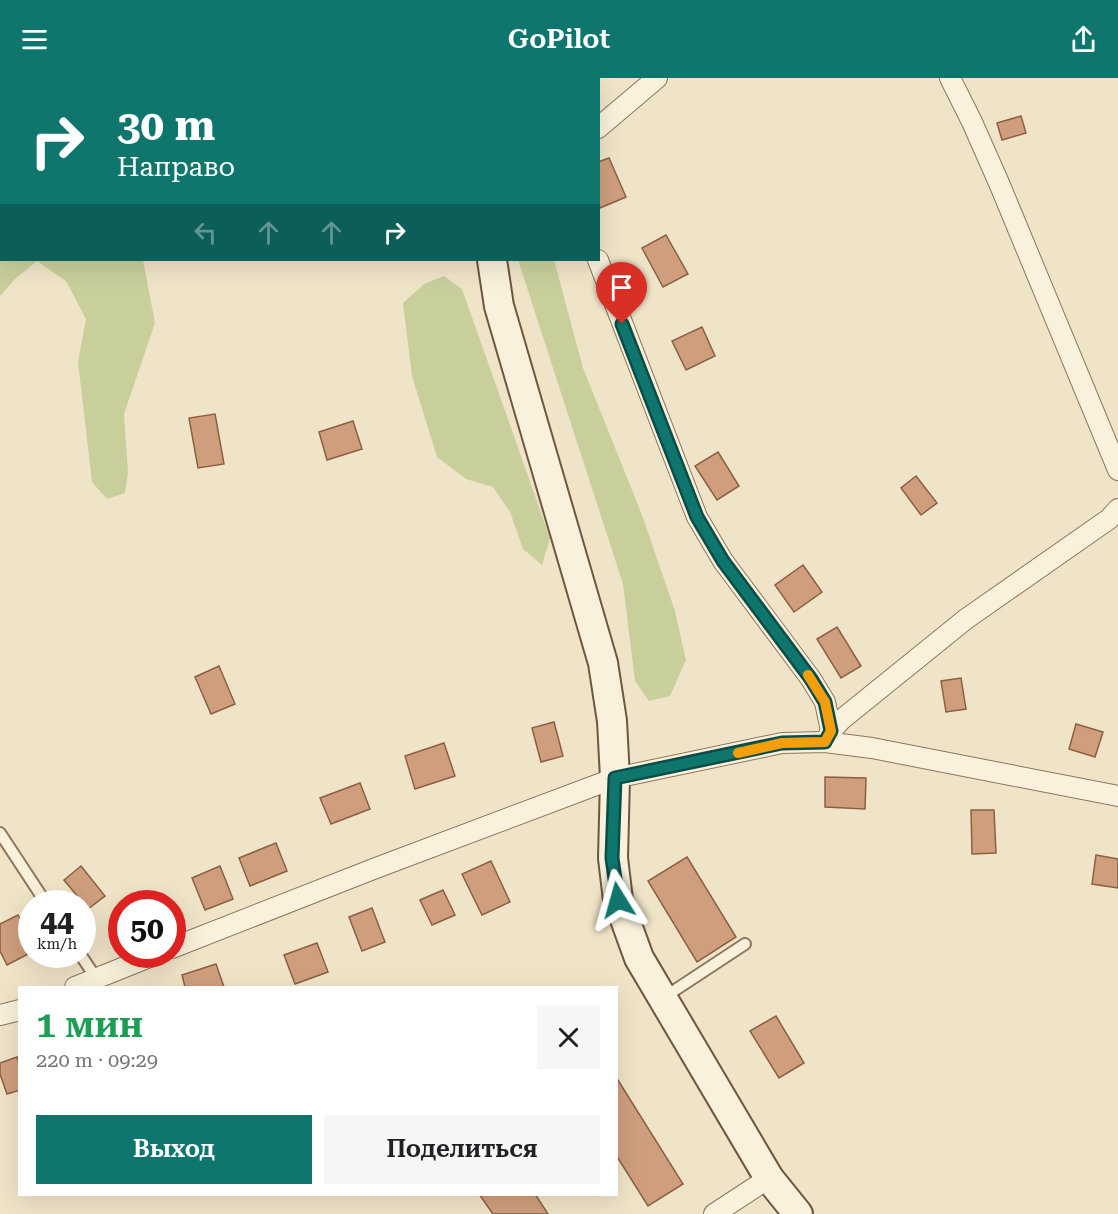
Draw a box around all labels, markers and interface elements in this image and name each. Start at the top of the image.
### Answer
icon: menu [18,23,51,56]
text: GoPilot [508,23,610,55]
icon: share [1067,23,1100,56]
text: 30 m [117,101,215,150]
icon: right [18,102,96,180]
text: Направо [117,151,235,183]
icon: left [189,216,222,249]
icon: ahead [252,216,285,249]
icon: ahead [315,216,348,249]
icon: right [378,216,411,249]
pin [596,262,647,324]
icon: arrive [605,271,638,304]
position arrow [586,868,650,932]
speed limit sign: 50 [108,890,186,968]
text: 44 [40,904,74,939]
text: km/h [37,935,77,953]
text: 1 мин [36,1004,143,1046]
button: close [537,1006,600,1069]
text: 220 m · 09:29 [36,1048,158,1072]
button: Выход [36,1115,312,1184]
button: Поделиться [324,1115,600,1184]

